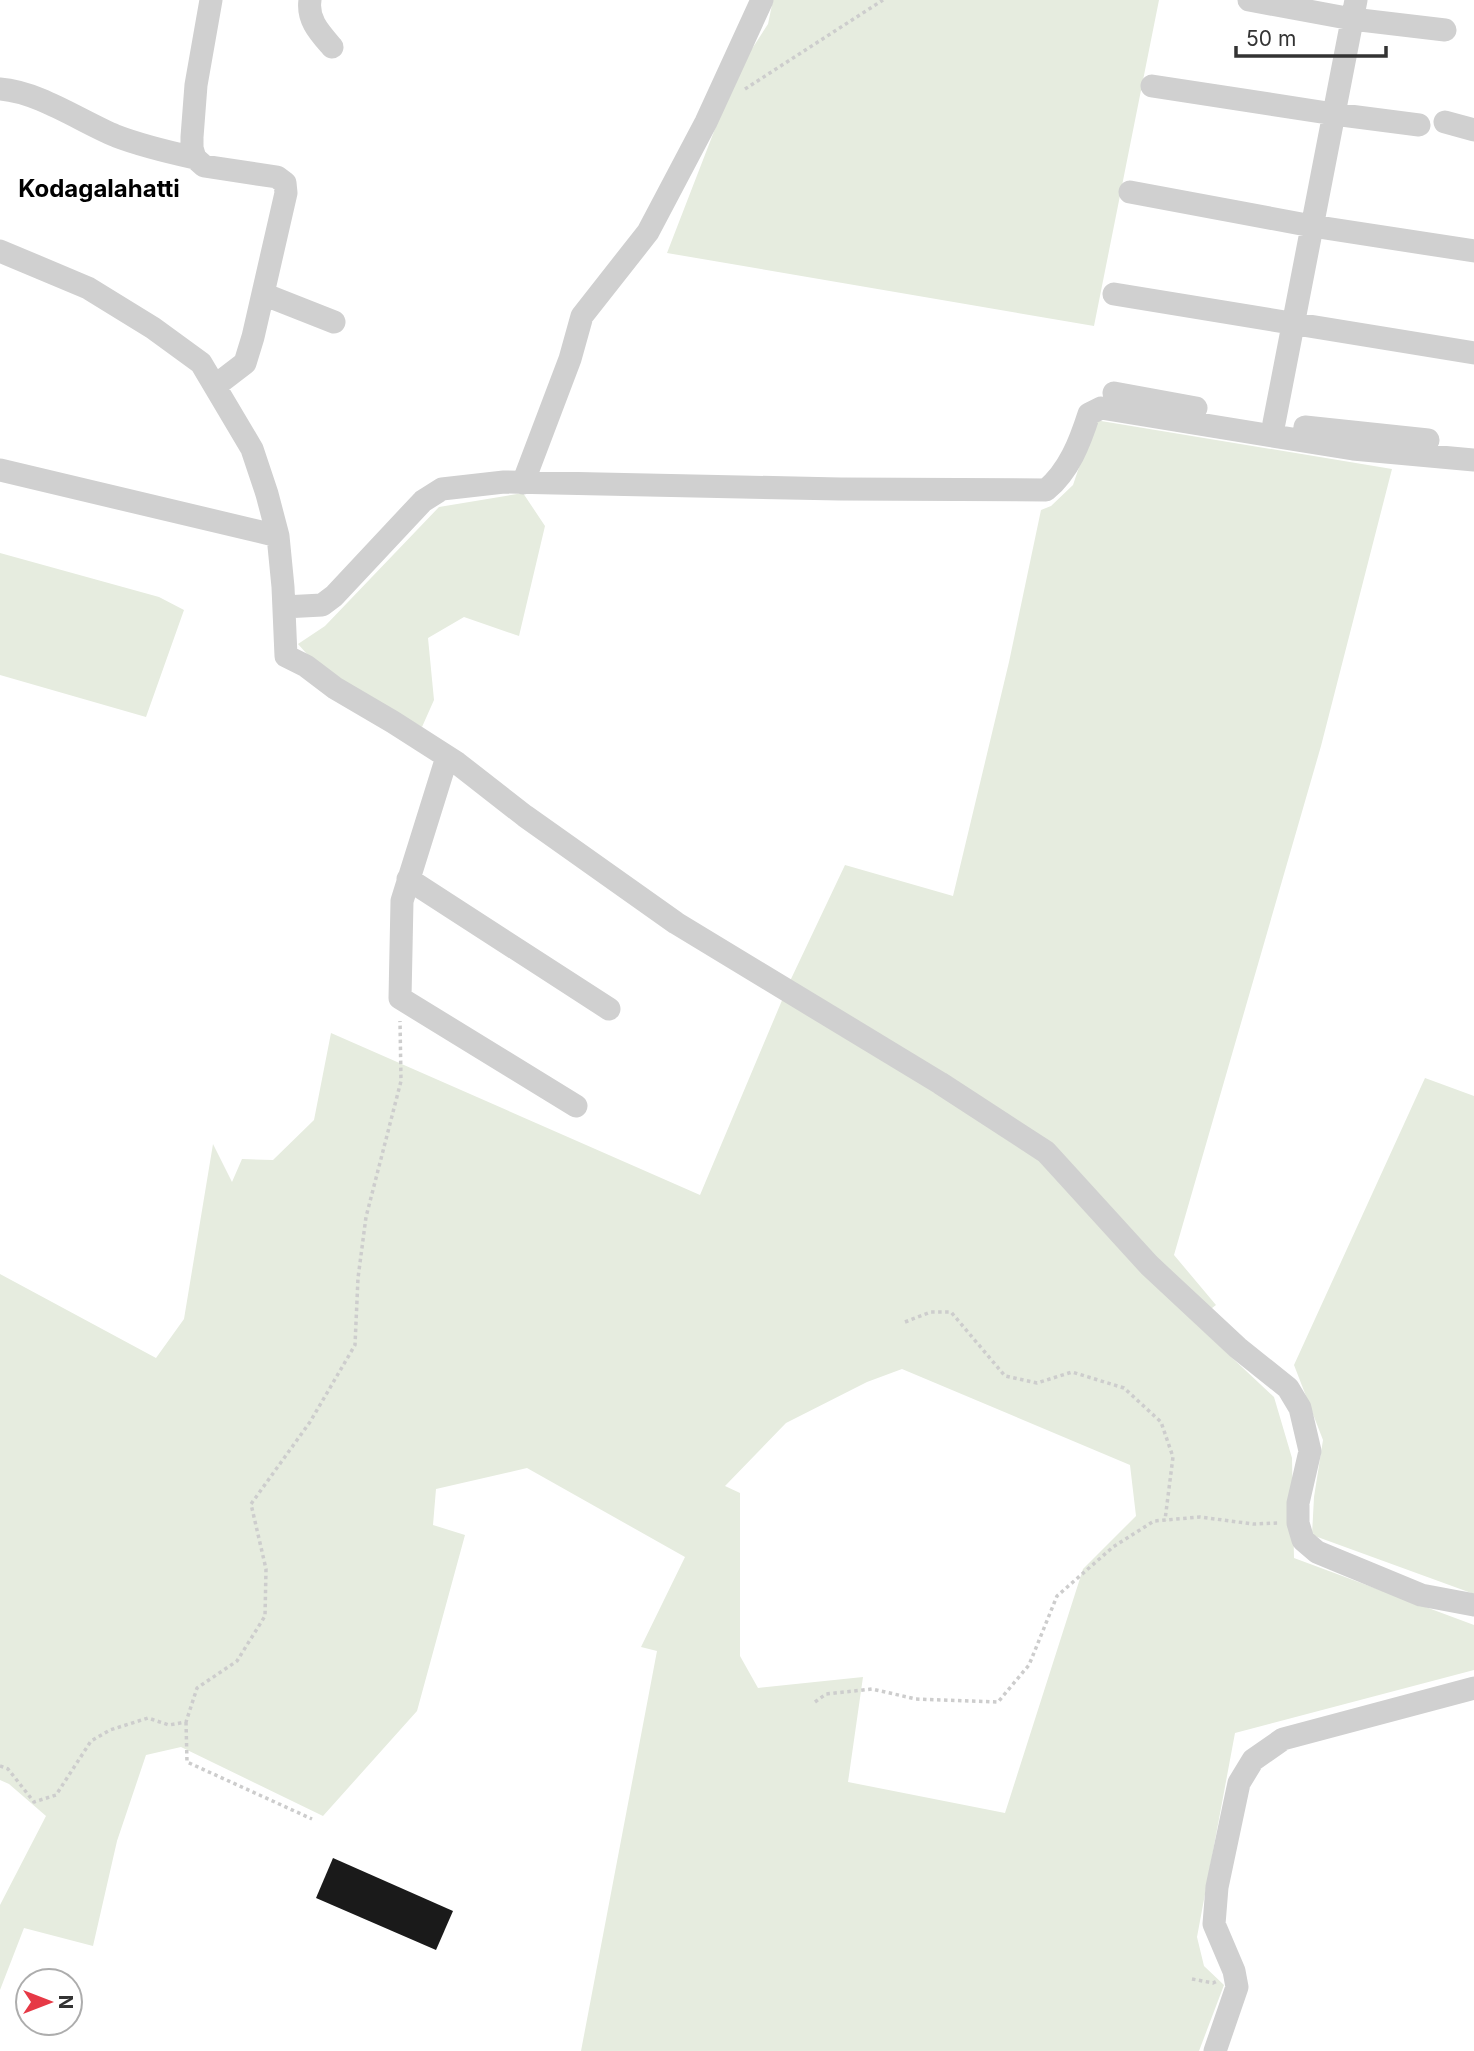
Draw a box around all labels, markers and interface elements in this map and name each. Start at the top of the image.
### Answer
scale bar [1236,14,1386,58]
text: 50 m [1246,26,1296,51]
district label: Kodagalahatti [18,174,180,203]
north arrow [14,1967,84,2037]
text: N [54,1995,77,2009]

